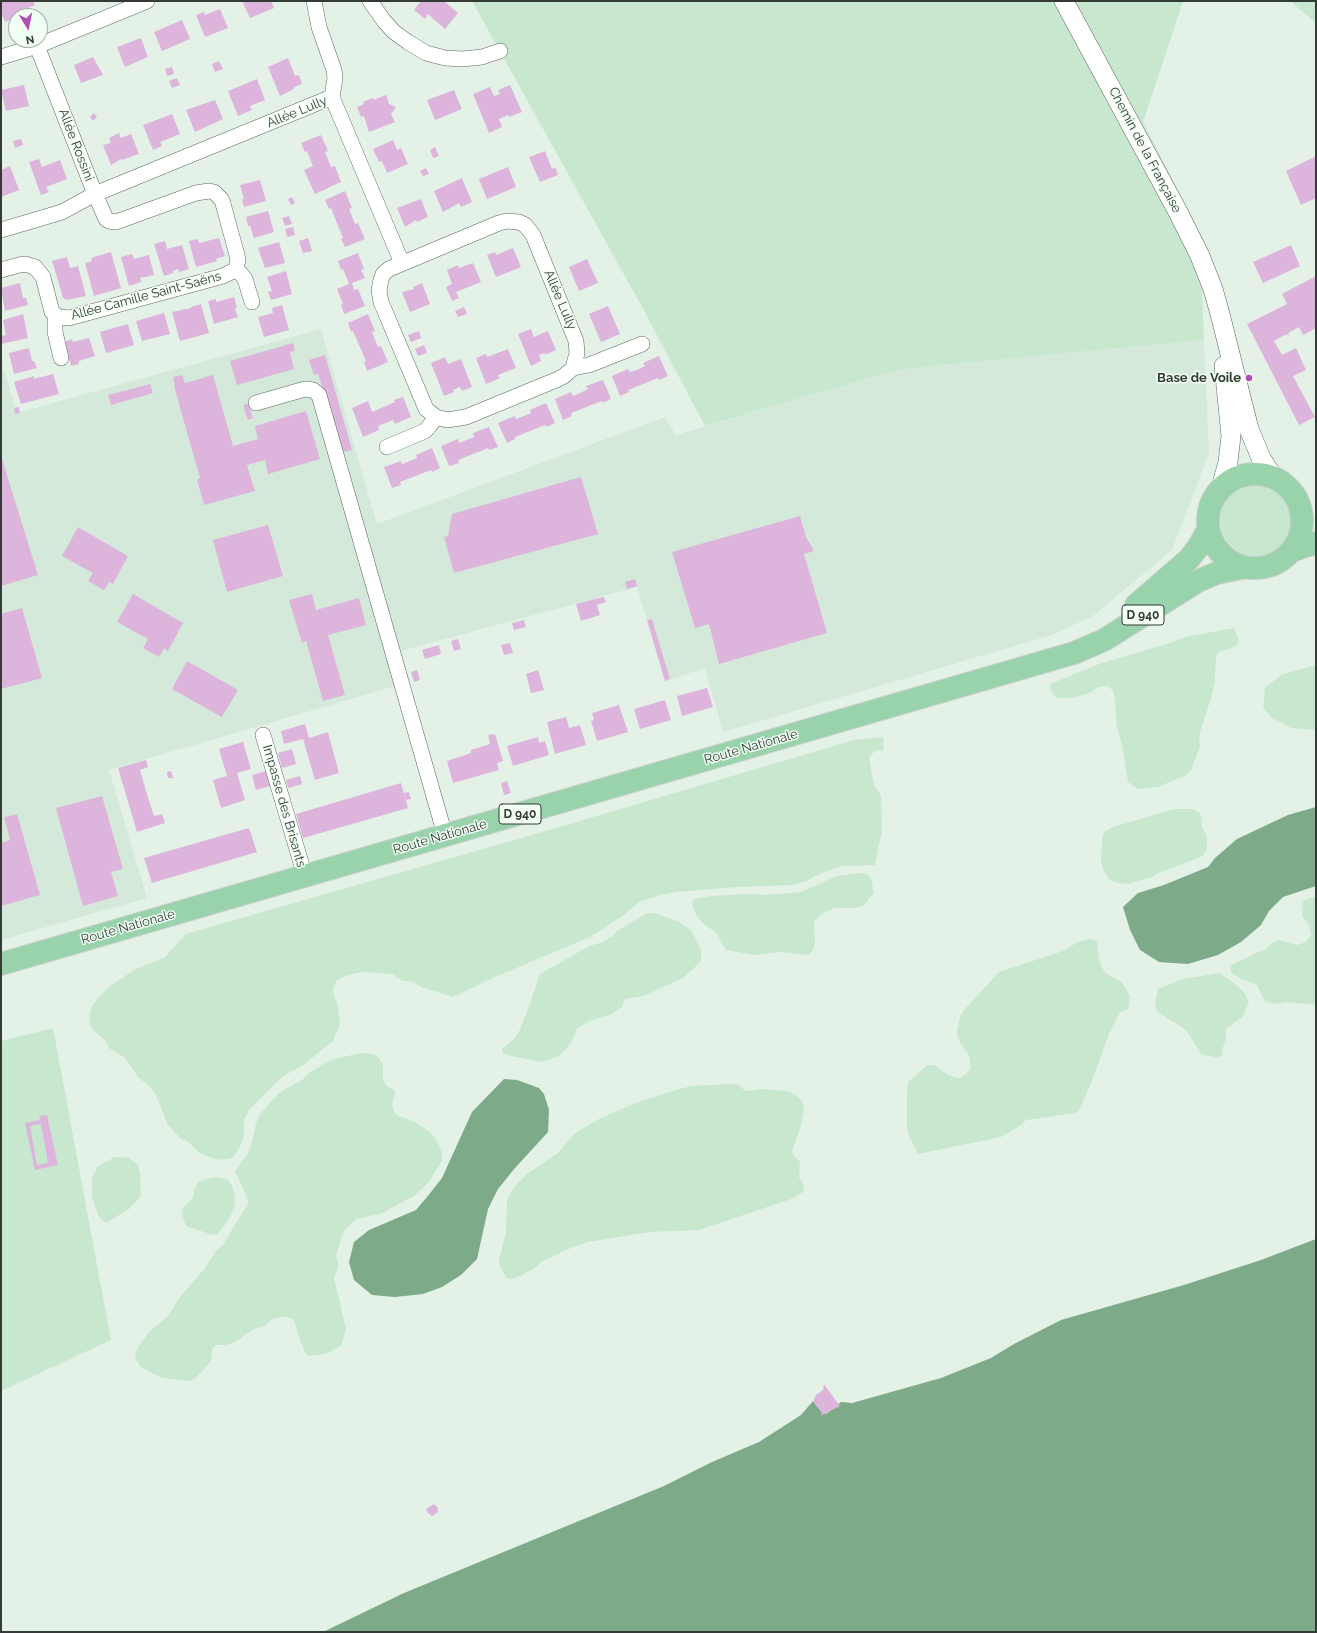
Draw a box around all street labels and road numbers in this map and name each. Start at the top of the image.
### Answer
street label: Chemin de la Française [1105,84,1185,216]
street label: Allée Lully [265,93,329,131]
street label: Allée Rossini [55,107,97,183]
street label: Allée Camille Saint-Saëns [69,268,223,324]
street label: Allée Lully [540,268,580,332]
road number: D 940 [1122,605,1164,625]
street label: Route Nationale [702,726,800,768]
street label: Impasse des Brisants [259,743,309,869]
road number: D 940 [499,804,541,824]
street label: Route Nationale [391,816,489,858]
street label: Route Nationale [79,906,177,948]

